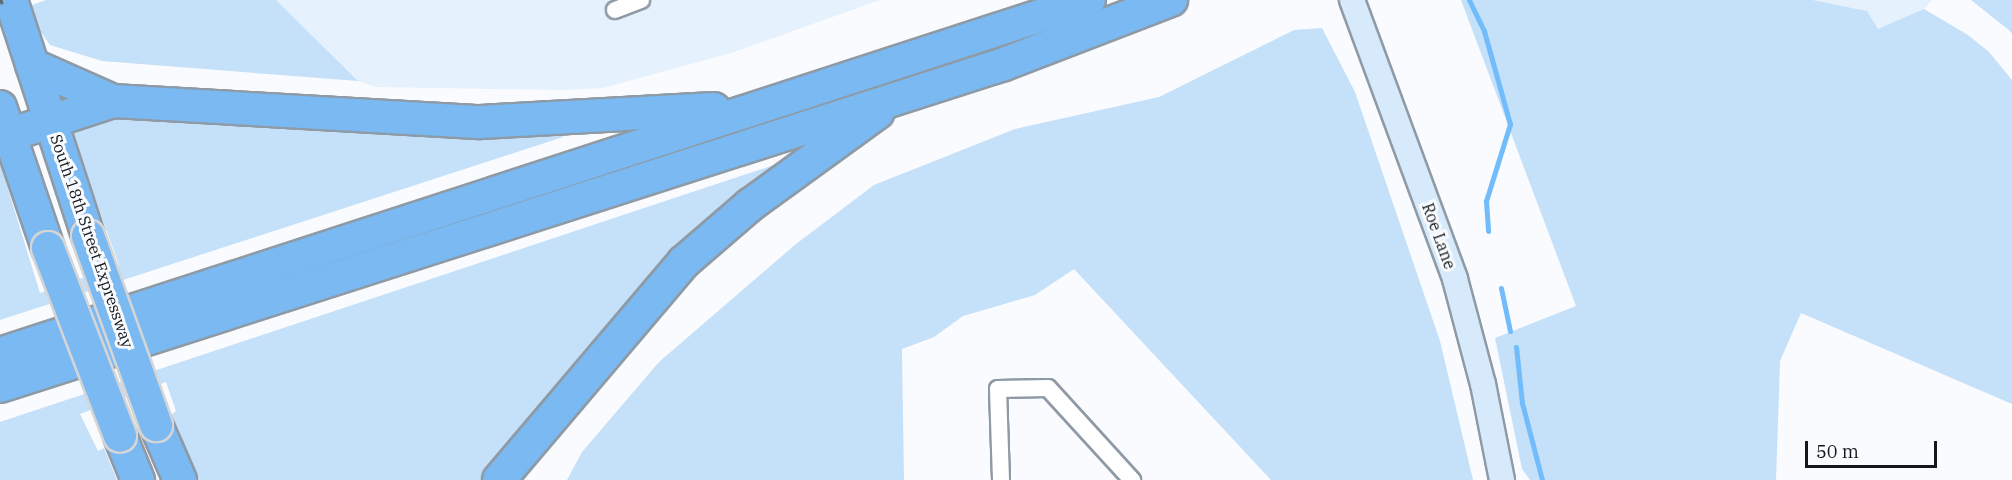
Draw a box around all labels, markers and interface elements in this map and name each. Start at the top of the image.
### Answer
street label: South 18th Street Expressway [46,132,138,350]
street label: Roe Lane [1418,200,1460,272]
scale bar [1808,429,1940,467]
text: 50 m [1816,440,1859,463]

